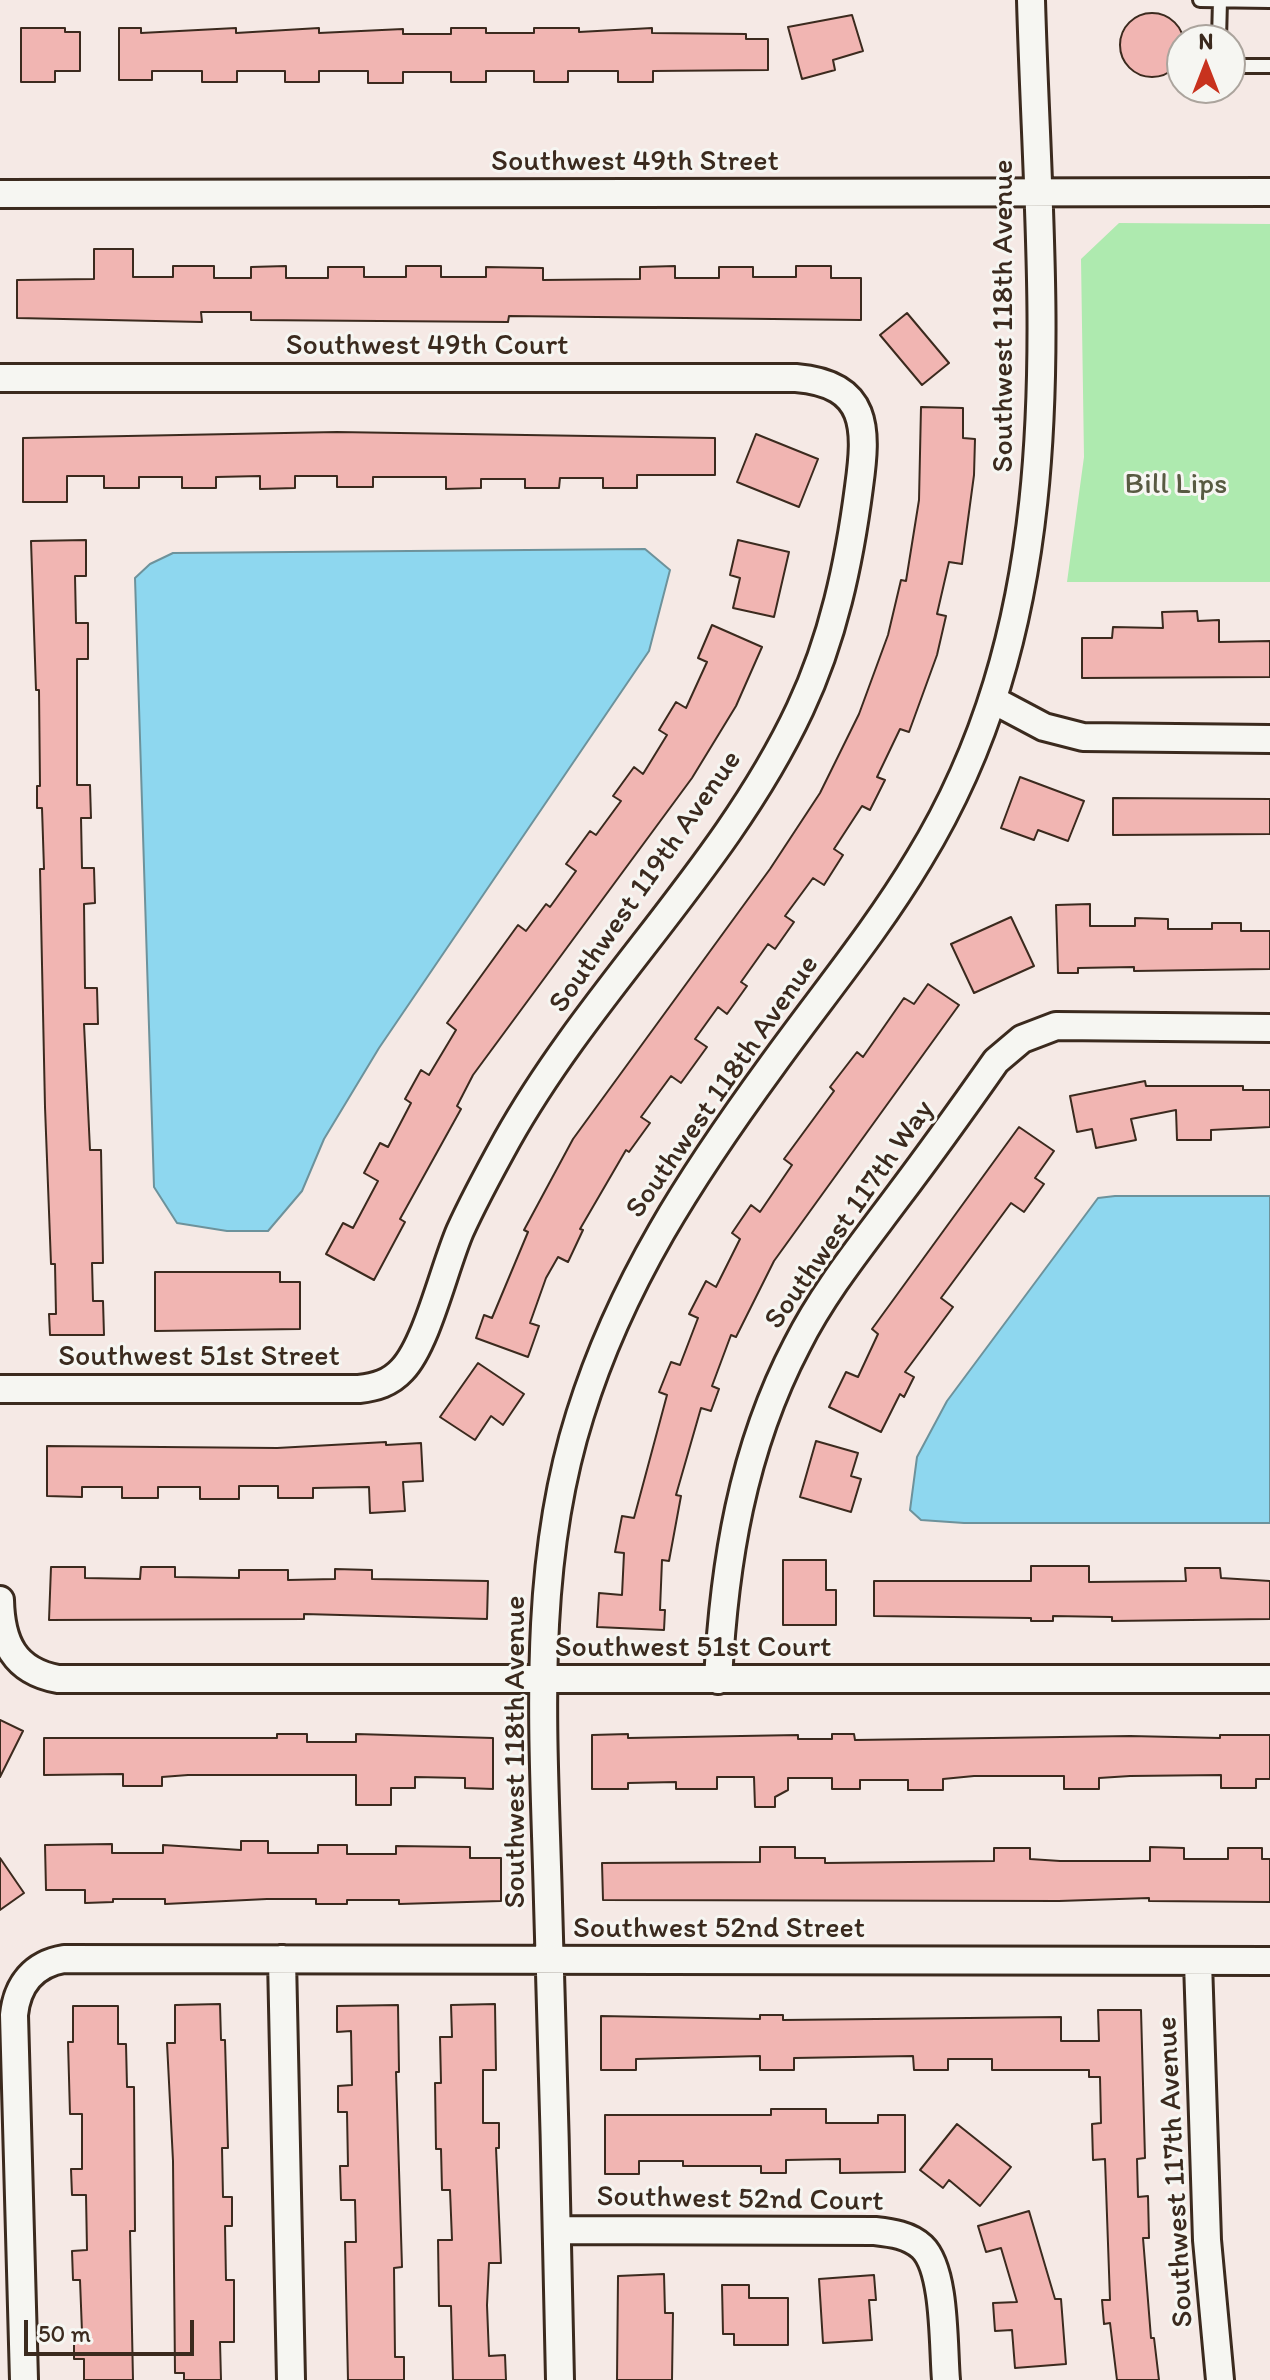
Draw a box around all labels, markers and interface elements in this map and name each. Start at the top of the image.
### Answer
north arrow [1166,24,1246,104]
text: N [1199,28,1213,55]
street label: Southwest 49th Street [491,144,779,180]
street label: Southwest 118th Avenue [986,160,1022,472]
street label: Southwest 49th Court [286,328,568,364]
park label: Bill Lips [1125,467,1227,503]
street label: Southwest 119th Avenue [542,744,750,1020]
street label: Southwest 118th Avenue [619,949,827,1225]
street label: Southwest 117th Way [757,1093,943,1337]
street label: Southwest 51st Street [58,1339,340,1375]
street label: Southwest 118th Avenue [498,1596,534,1908]
street label: Southwest 51st Court [555,1630,831,1666]
street label: Southwest 52nd Street [573,1911,865,1947]
street label: Southwest 117th Avenue [1150,2016,1202,2328]
street label: Southwest 52nd Court [596,2179,884,2221]
scale bar [28,2304,198,2354]
text: 50 m [38,2319,91,2348]

